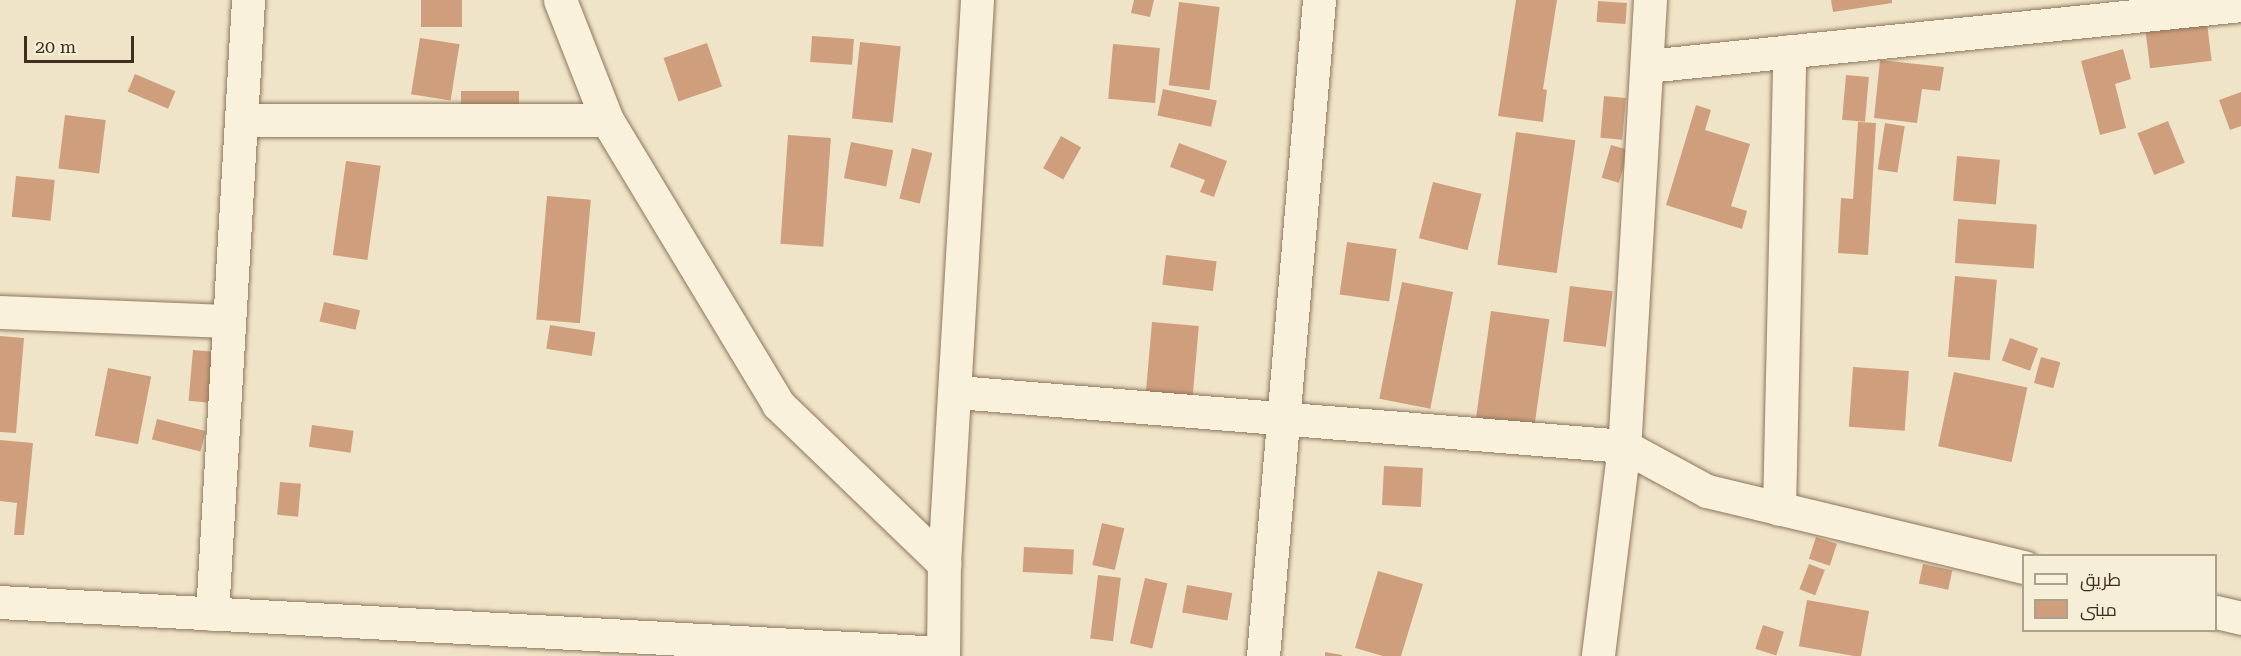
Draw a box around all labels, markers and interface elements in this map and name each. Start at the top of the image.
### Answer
scale bar [27,24,136,62]
text: 20 m [35,36,76,57]
legend [2022,554,2217,632]
text: طريق [2080,569,2121,590]
text: مبنى [2080,599,2117,620]

